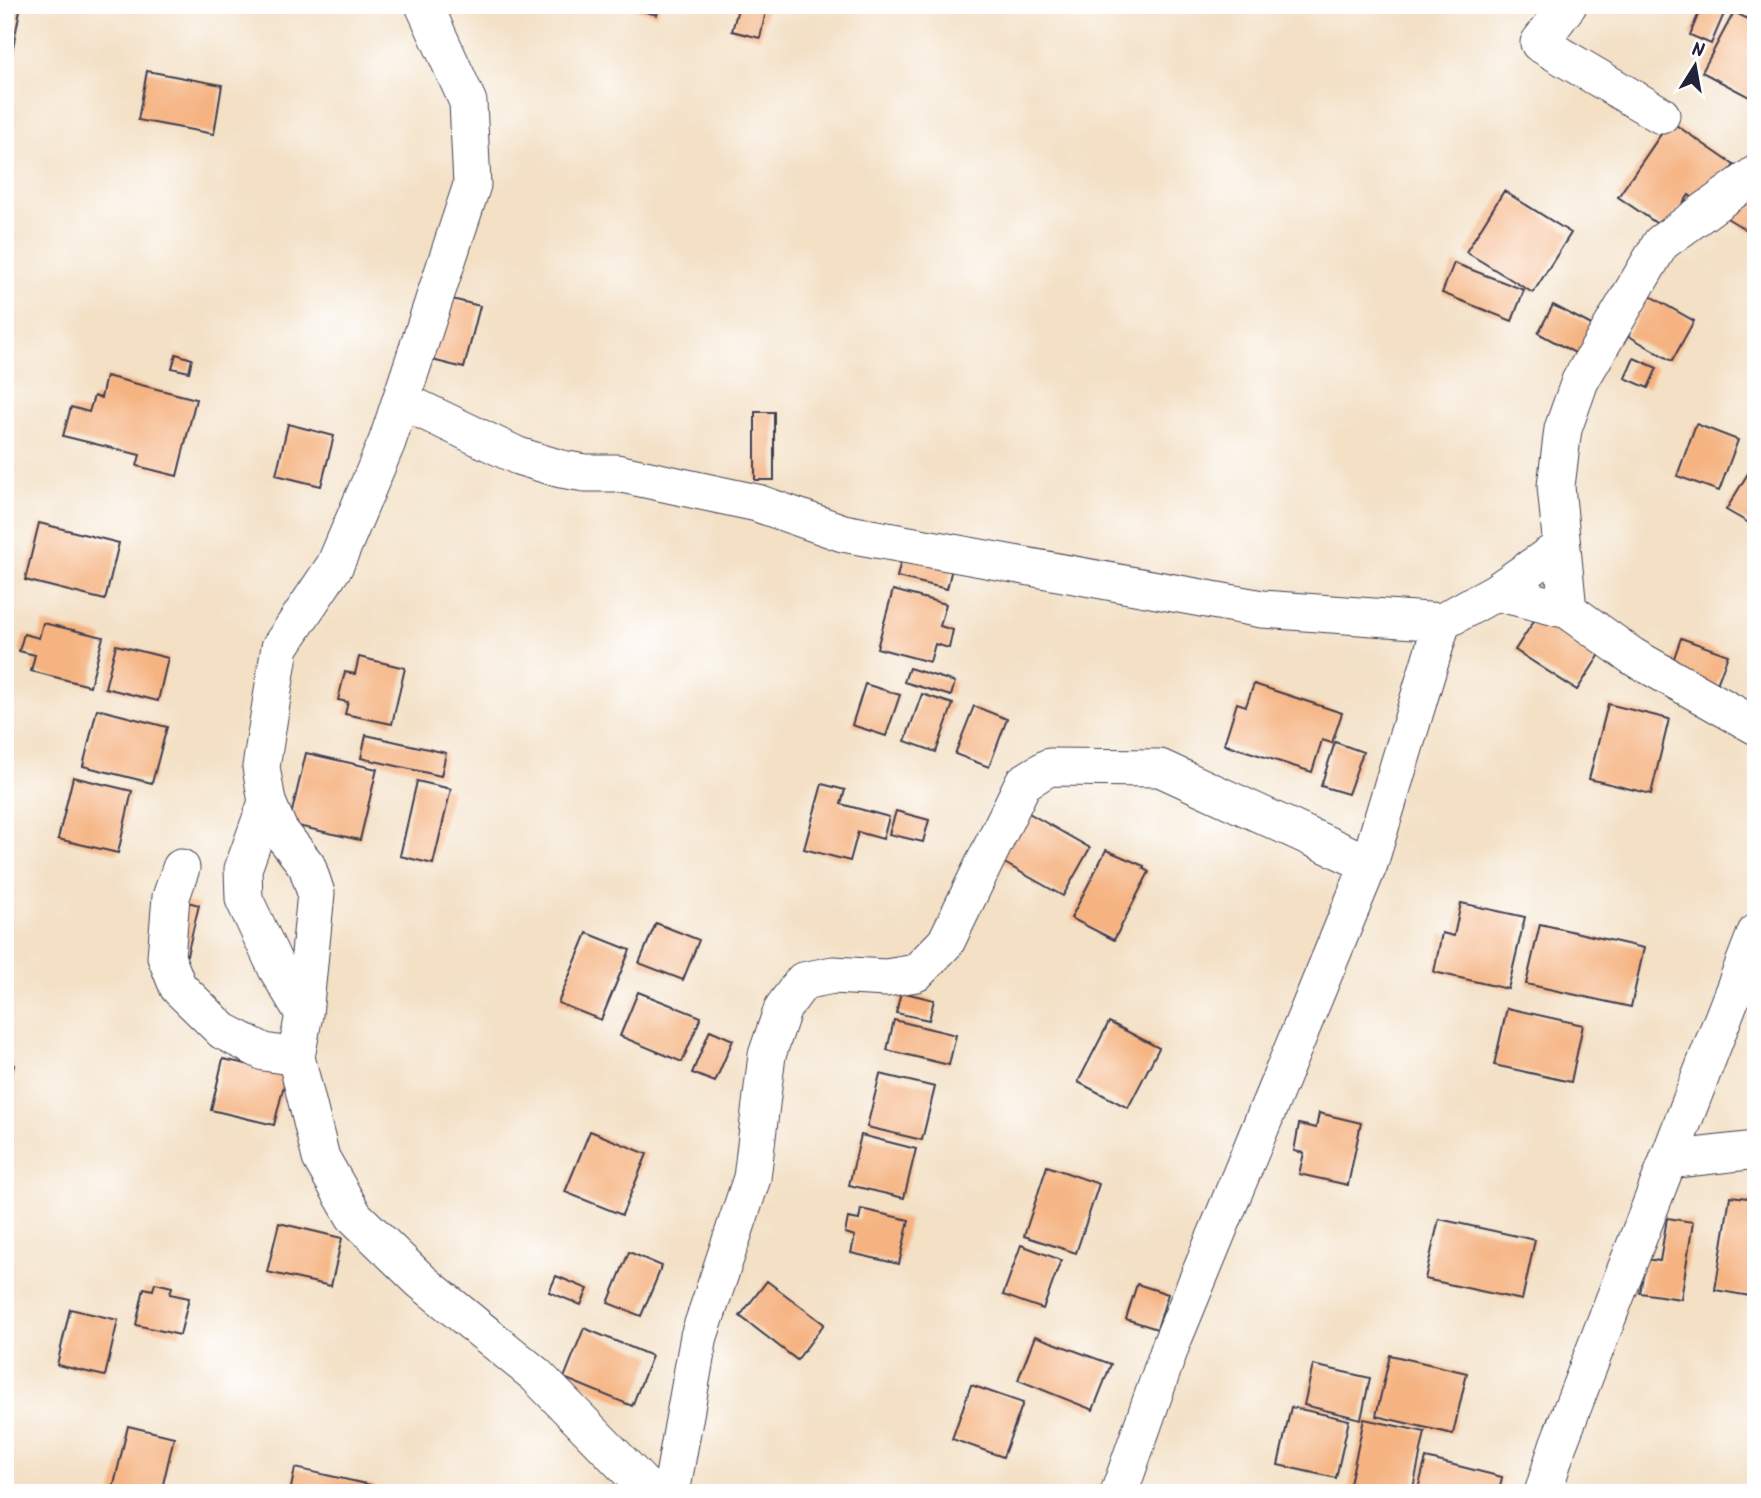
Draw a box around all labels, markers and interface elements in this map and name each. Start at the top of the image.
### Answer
north arrow [1660,32,1730,102]
text: N [1689,35,1707,67]

